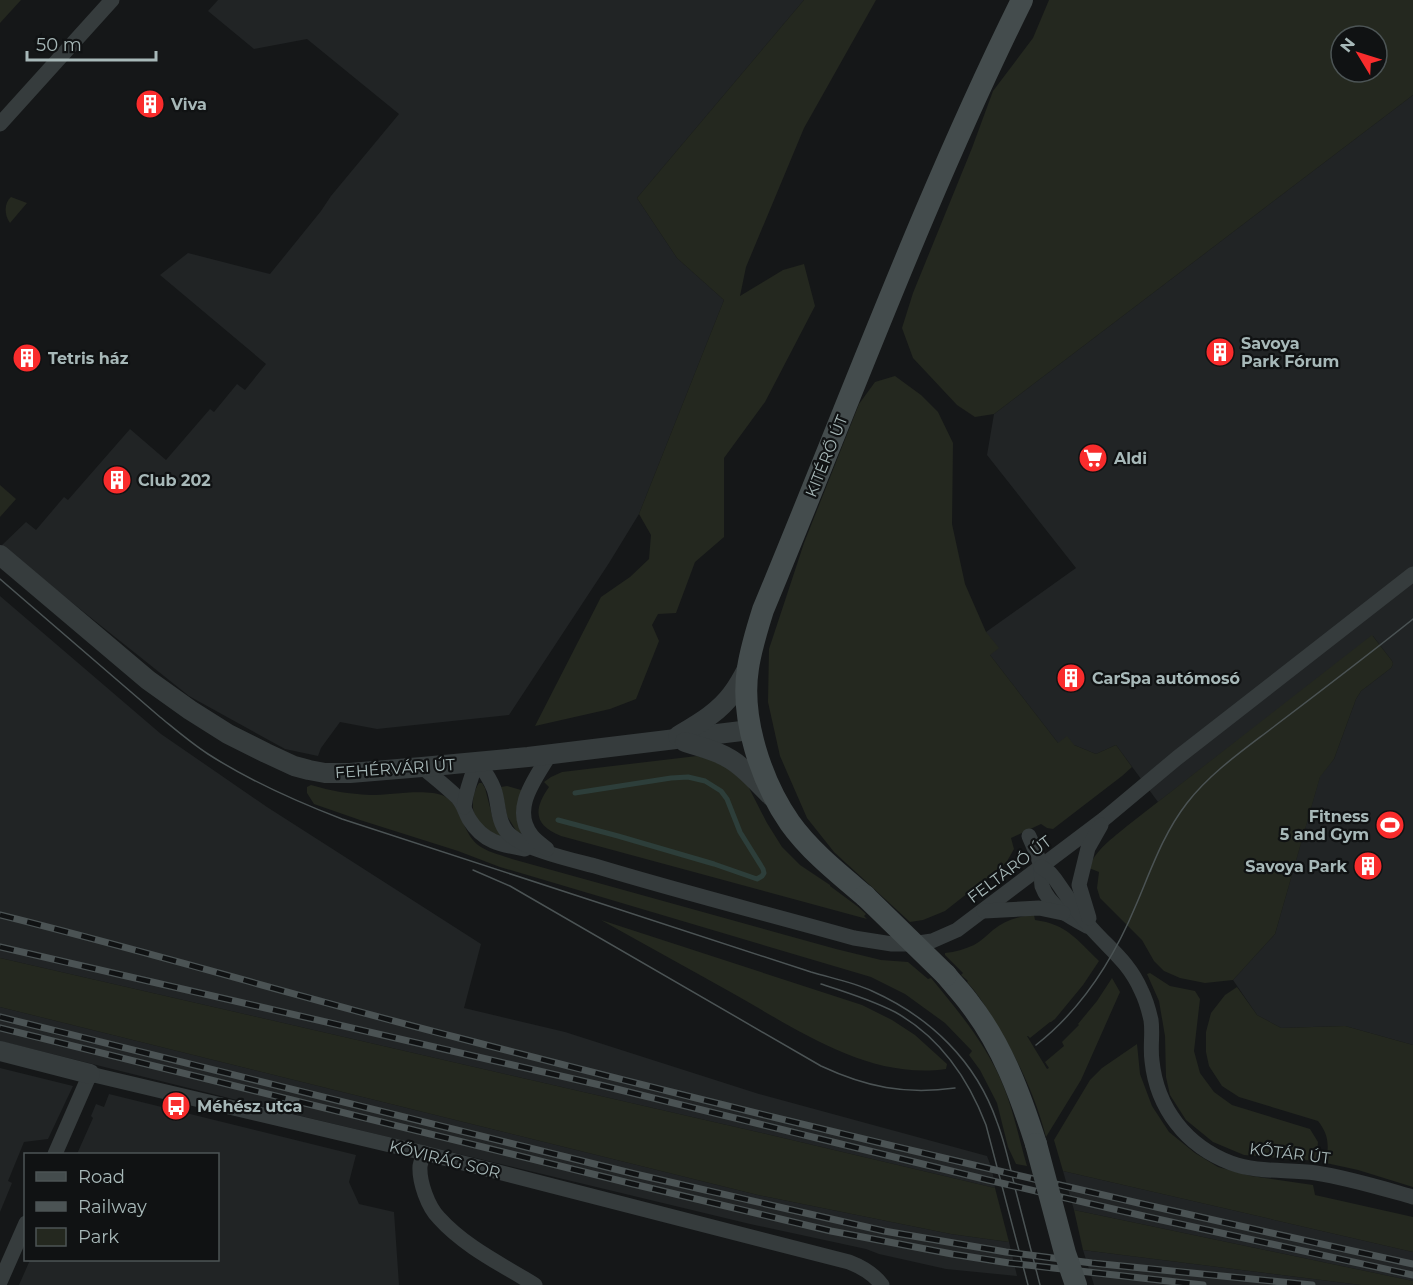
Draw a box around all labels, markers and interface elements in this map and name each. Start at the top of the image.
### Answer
scale bar [27,24,156,62]
north arrow [1329,24,1389,84]
text: 50 m [36,34,82,56]
text: N [1336,34,1359,56]
building icon: Viva [134,88,166,120]
place label: Viva [170,95,207,114]
place label: Savoya Park Fórum [1241,334,1339,371]
building icon: Savoya Park Fórum [1204,336,1236,368]
building icon: Tetris ház [11,342,43,374]
place label: Tetris ház [48,349,129,368]
street label: KITÉRŐ ÚT [800,411,852,500]
supermarket icon: Aldi [1077,442,1109,474]
place label: Aldi [1113,449,1147,468]
building icon: Club 202 [101,464,133,496]
place label: Club 202 [138,471,211,490]
building icon: CarSpa autómosó [1055,662,1087,694]
place label: CarSpa autómosó [1092,669,1240,688]
street label: FEHÉRVÁRI ÚT [334,755,457,782]
place label: Fitness 5 and Gym [1280,807,1369,844]
sports icon: Fitness 5 and Gym [1374,809,1406,841]
street label: FELTÁRÓ ÚT [964,831,1056,907]
building icon: Savoya Park [1352,850,1384,882]
place label: Savoya Park [1245,857,1348,876]
bus stop icon: Méhész utca [160,1090,192,1122]
place label: Méhész utca [197,1097,302,1116]
street label: KŐVIRÁG SOR [387,1136,503,1182]
street label: KŐTÁR ÚT [1248,1138,1332,1168]
legend [24,1153,219,1261]
text: Road [78,1166,125,1188]
text: Railway [78,1196,147,1218]
text: Park [78,1226,119,1248]

